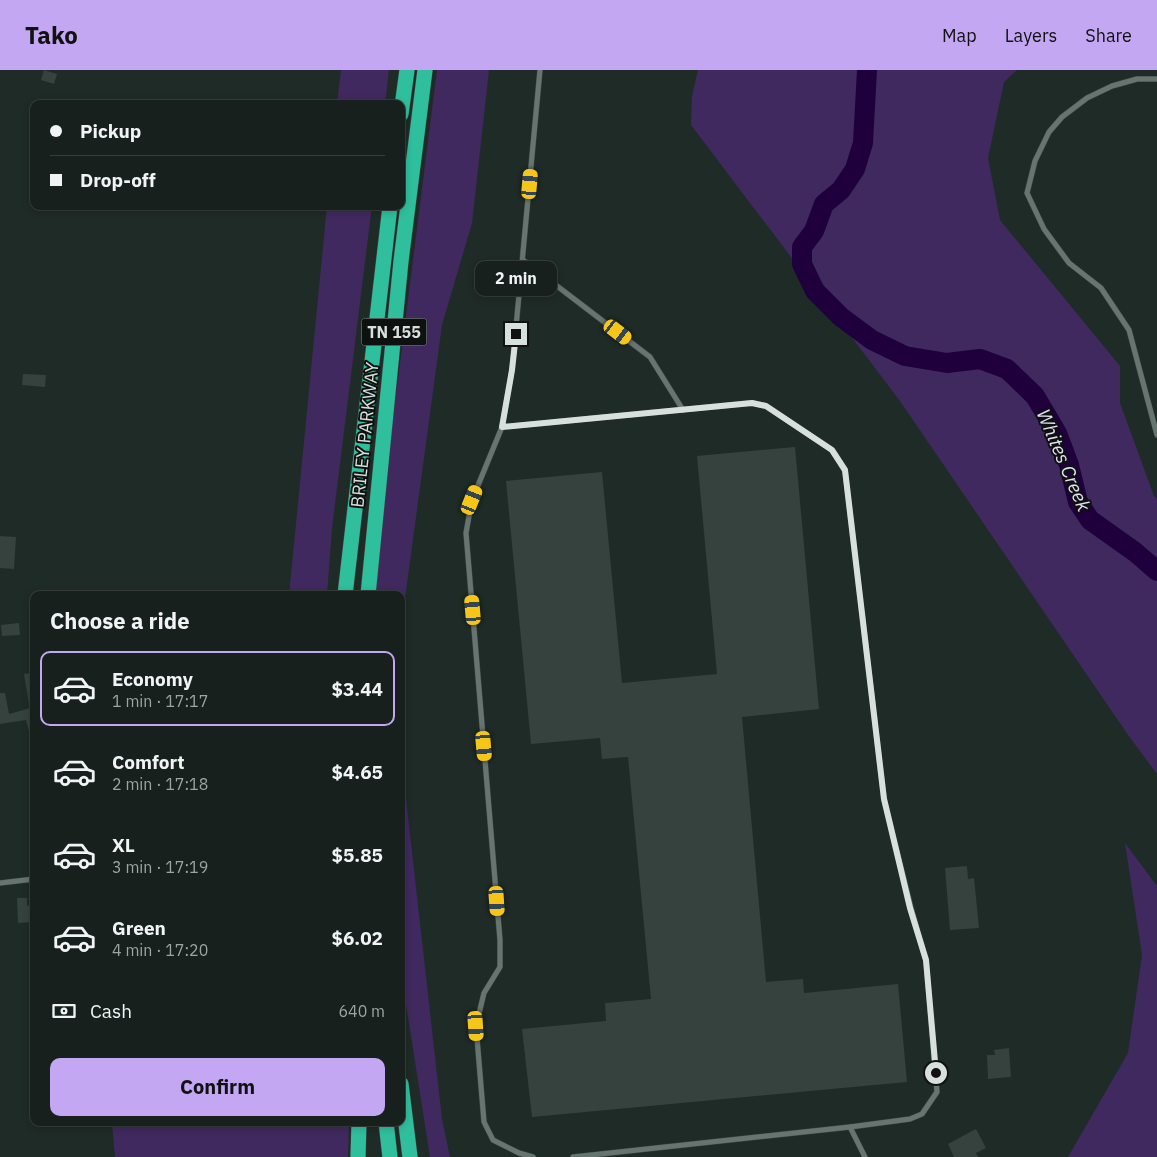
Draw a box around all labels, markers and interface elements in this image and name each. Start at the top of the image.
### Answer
text: Tako [25,19,78,51]
text: Map [942,24,977,47]
text: Layers [1005,24,1057,47]
text: Share [1085,24,1132,47]
text: Pickup [80,119,141,143]
text: Drop-off [80,168,156,192]
car [521,168,538,200]
callout: 2 min [475,262,557,296]
text: 2 min [495,268,537,288]
car [601,317,634,347]
road number: TN 155 [362,318,426,346]
route end [505,323,527,345]
street label: BRILEY PARKWAY [345,361,384,509]
water label: Whites Creek [1032,405,1097,516]
car [459,483,484,517]
car [464,594,481,626]
text: Choose a ride [50,606,190,635]
icon: car [52,666,97,711]
text: Economy [112,667,193,691]
text: $3.44 [331,677,383,701]
text: 1 min · 17:17 [112,691,208,711]
car [475,730,492,762]
icon: car [52,749,97,794]
text: Comfort [112,750,185,774]
text: $4.65 [331,760,383,784]
text: 2 min · 17:18 [112,774,208,794]
icon: car [52,832,97,877]
text: XL [112,833,135,857]
text: $5.85 [331,843,383,867]
text: 3 min · 17:19 [112,857,208,877]
car [488,886,505,916]
icon: car [52,915,97,960]
text: Green [112,916,166,940]
text: $6.02 [331,926,383,950]
text: 4 min · 17:20 [112,940,208,960]
icon: cash [50,997,78,1025]
text: Cash [90,999,132,1023]
text: 640 m [338,1001,385,1021]
car [467,1011,484,1041]
button: Confirm [50,1058,385,1116]
route start [925,1062,947,1084]

